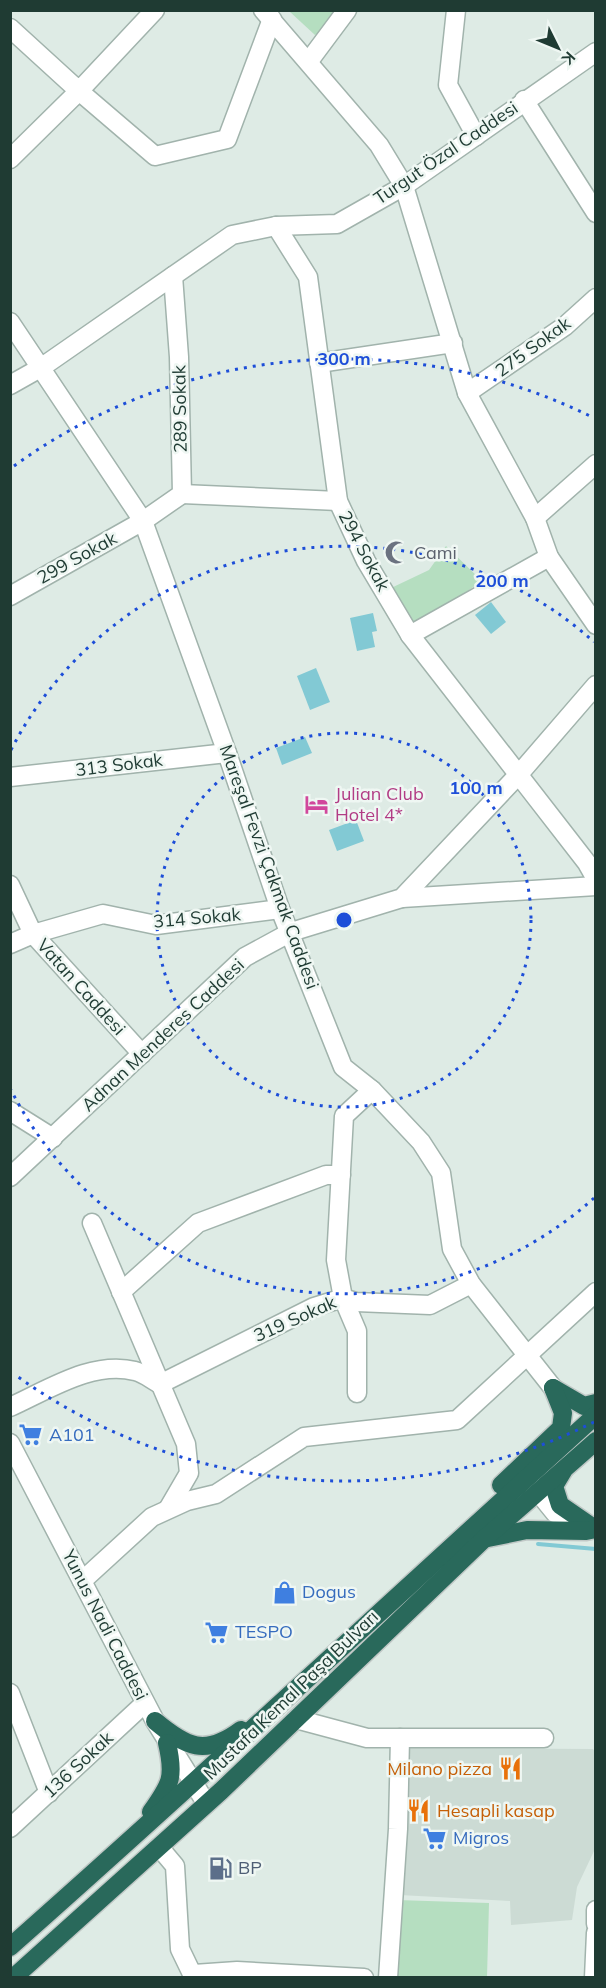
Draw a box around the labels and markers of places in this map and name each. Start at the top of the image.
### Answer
mosque icon: Cami [383,540,409,566]
place label: Cami [414,541,457,564]
place label: Julian Club Hotel 4* [335,782,424,826]
hotel icon: Julian Club Hotel 4* [304,791,330,817]
centre of rings [334,910,354,930]
supermarket icon: A101 [18,1422,44,1448]
place label: A101 [49,1423,95,1446]
shop icon: Dogus [271,1579,297,1605]
place label: Dogus [302,1580,356,1603]
supermarket icon: TESPO [204,1619,230,1645]
place label: TESPO [235,1620,293,1643]
restaurant icon: Milano pizza [497,1756,523,1782]
place label: Milano pizza [387,1757,492,1780]
restaurant icon: Hesapli kasap [406,1798,432,1824]
place label: Hesapli kasap [437,1799,555,1822]
supermarket icon: Migros [422,1825,448,1851]
place label: Migros [453,1826,509,1849]
fuel station icon: BP [207,1855,233,1881]
place label: BP [238,1856,262,1879]

